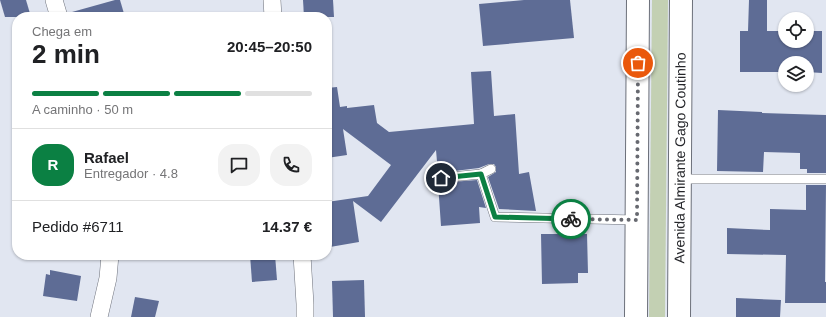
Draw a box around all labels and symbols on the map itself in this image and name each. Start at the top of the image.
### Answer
pin [621,46,655,80]
street label: Avenida Almirante Gago Coutinho [671,52,689,264]
pin [424,161,458,195]
courier [551,199,591,239]

